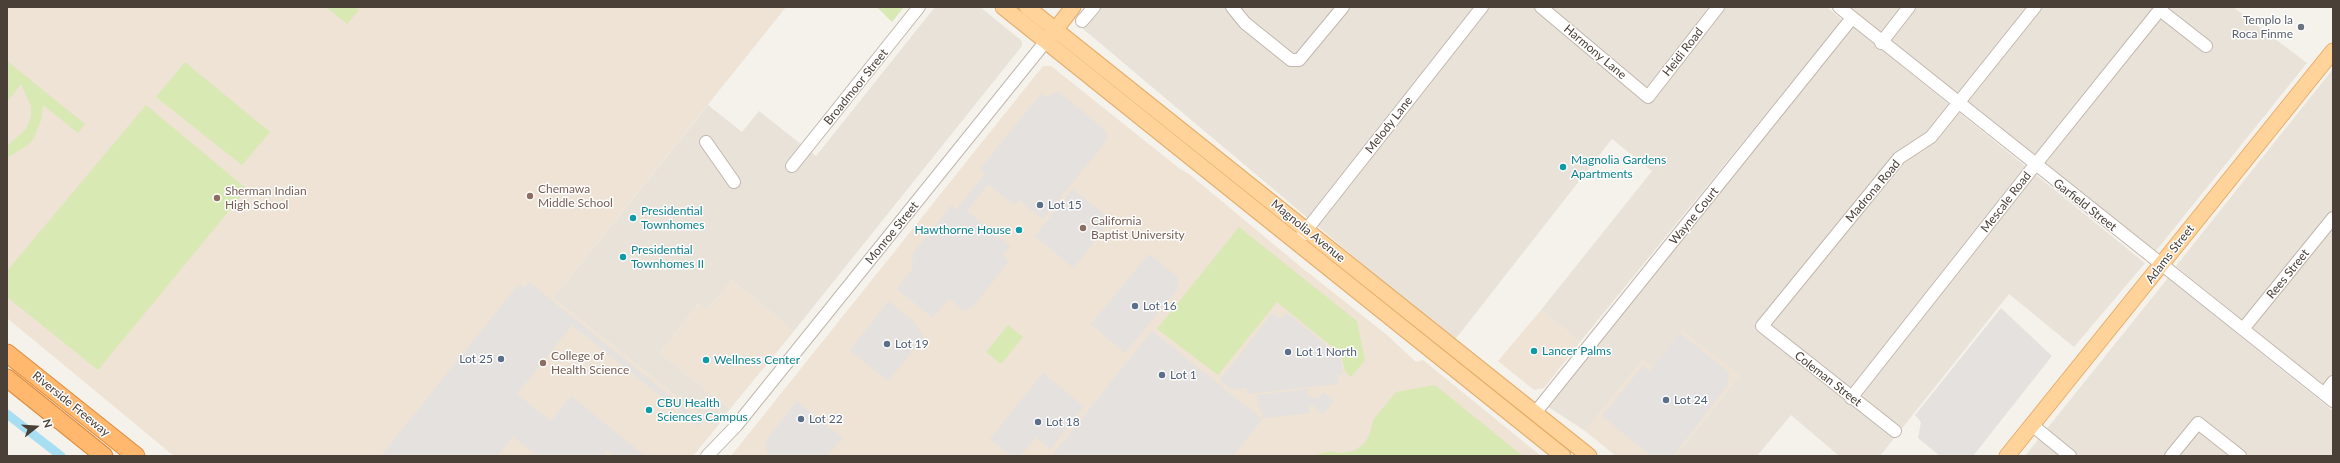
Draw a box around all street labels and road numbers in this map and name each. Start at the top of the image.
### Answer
street label: Harmony Lane [1561,22,1629,82]
street label: Heidi Road [1660,25,1706,79]
street label: Broadmoor Street [821,46,891,128]
street label: Melody Lane [1362,94,1416,156]
street label: Madrona Road [1843,157,1903,225]
street label: Mescale Road [1978,169,2034,235]
street label: Garfield Street [2050,176,2120,234]
street label: Wayne Court [1666,184,1722,248]
street label: Magnolia Avenue [1268,197,1348,265]
street label: Monroe Street [862,199,922,267]
street label: Adams Street [2143,222,2197,286]
street label: Rees Street [2264,246,2312,302]
street label: Coleman Street [1792,348,1864,410]
street label: Riverside Freeway [29,368,113,440]

